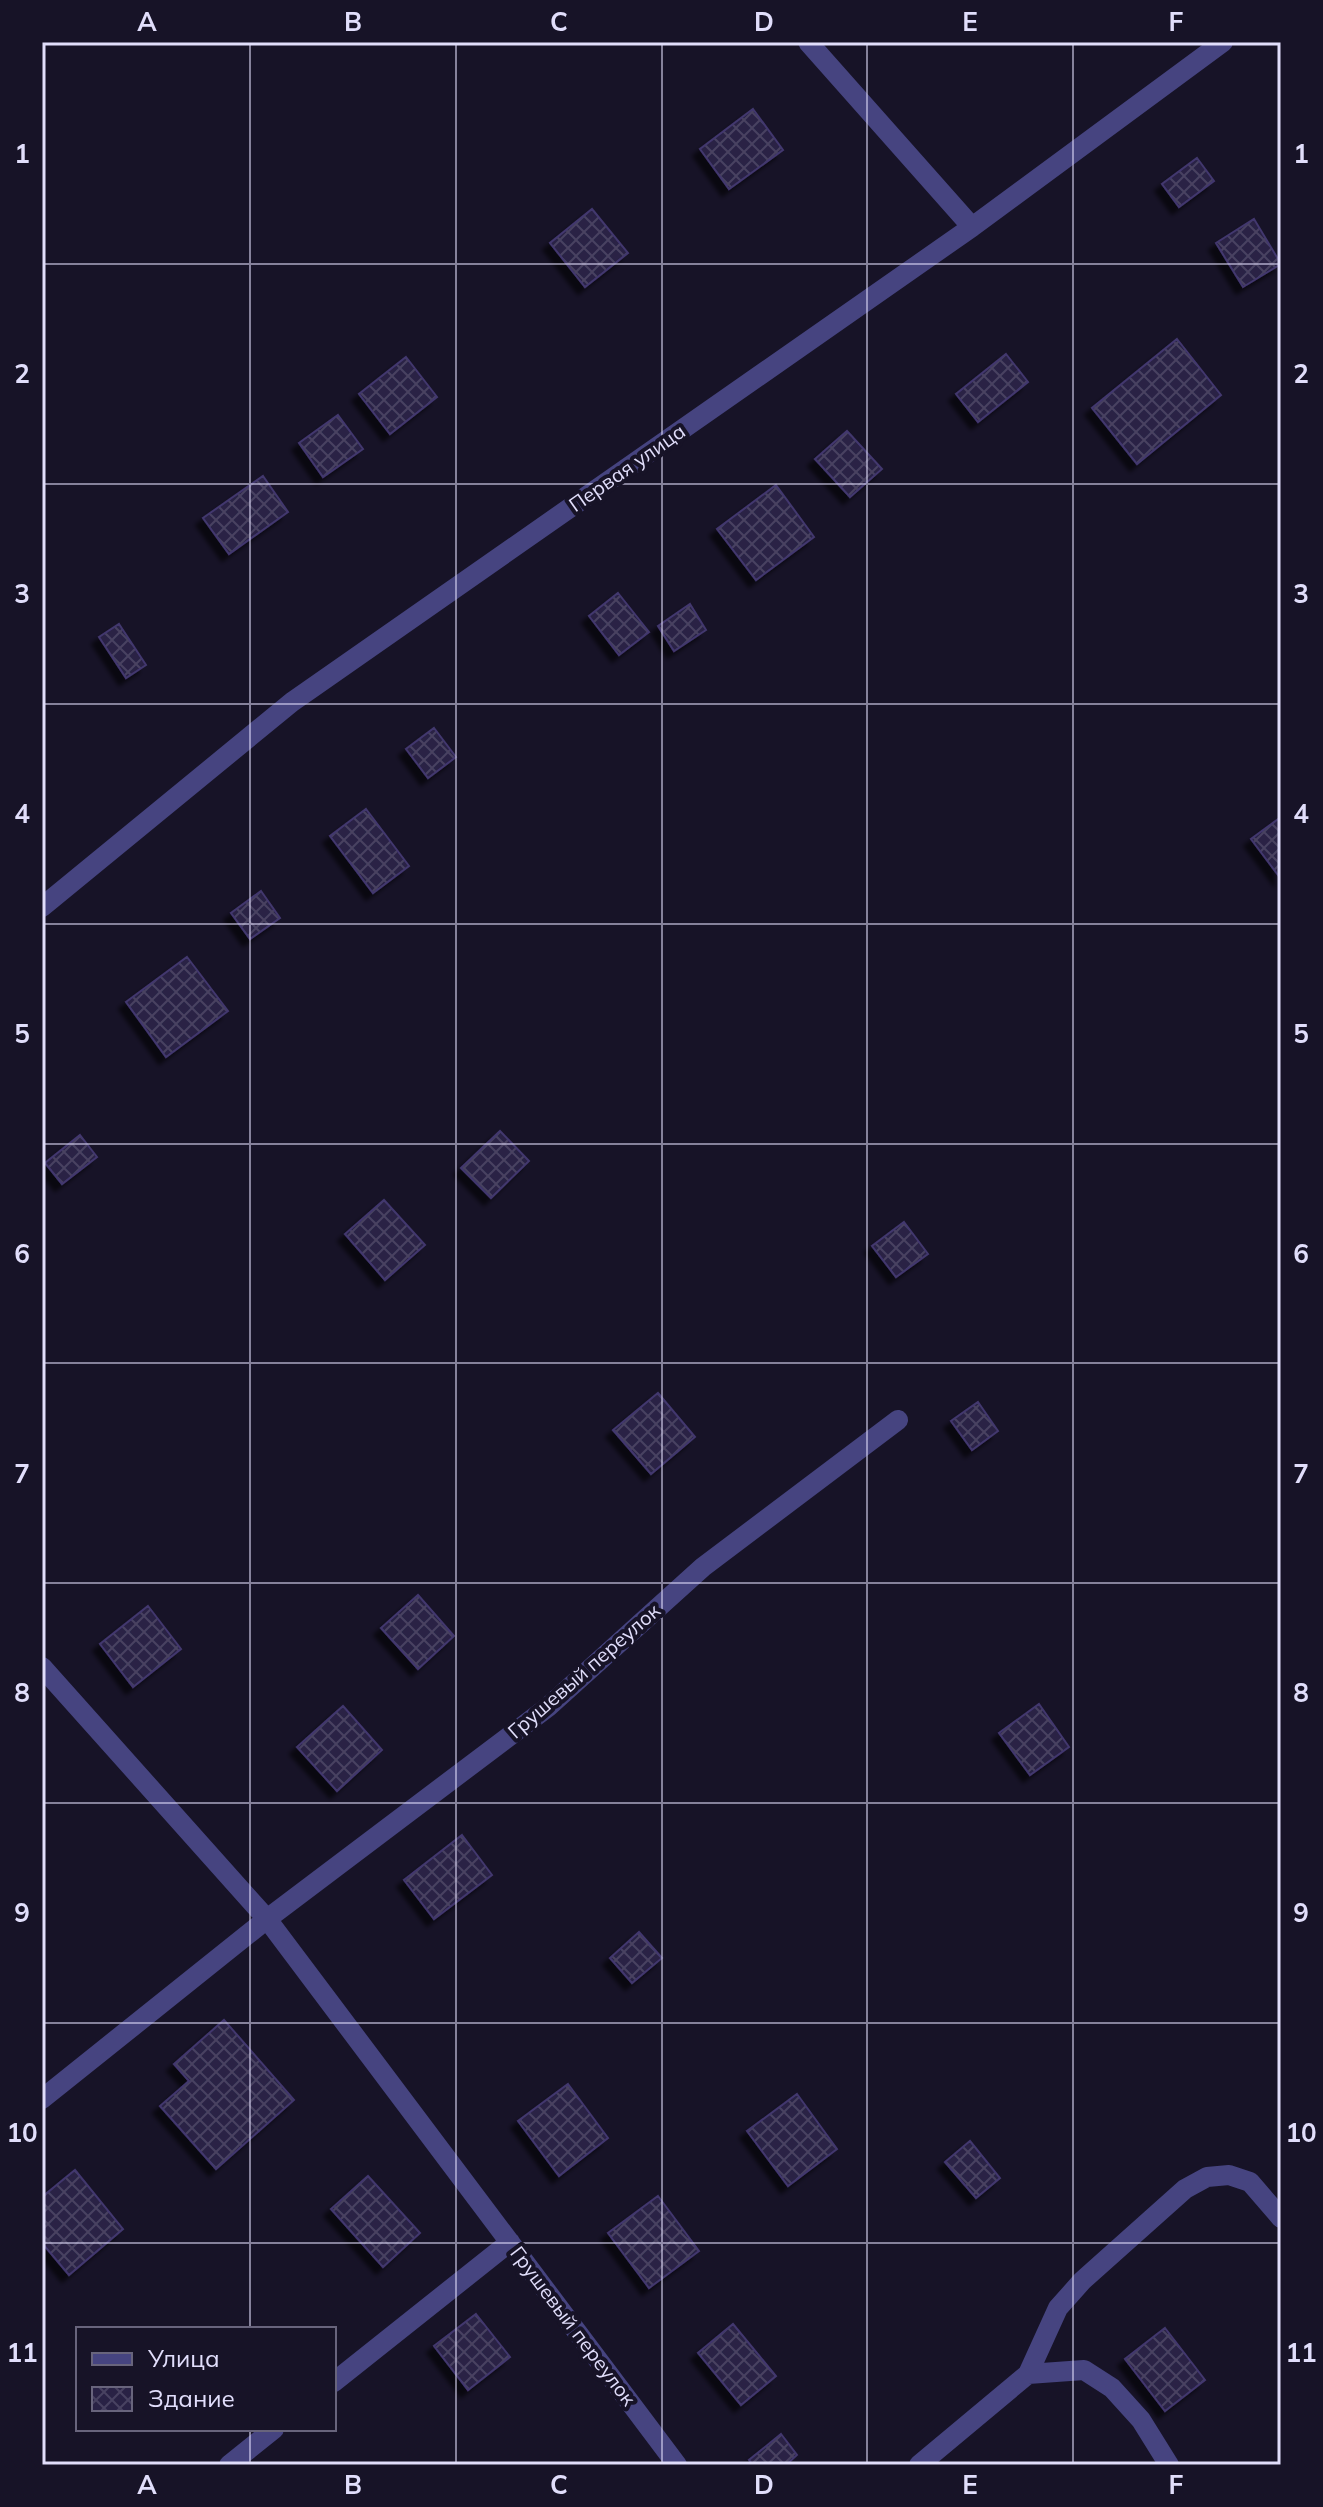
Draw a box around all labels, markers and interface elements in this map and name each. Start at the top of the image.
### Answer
text: A [137,5,157,38]
text: B [344,5,362,38]
text: C [550,5,568,38]
text: D [754,5,774,38]
text: E [962,5,978,38]
text: F [1169,5,1184,38]
text: 1 [14,137,30,170]
text: 1 [1293,137,1309,170]
text: 2 [14,357,30,390]
text: 2 [1293,357,1309,390]
street label: Первая улица [564,418,690,517]
text: 3 [14,577,30,610]
text: 3 [1293,577,1309,610]
text: 4 [14,797,30,830]
text: 4 [1293,797,1309,830]
text: 5 [14,1017,30,1050]
text: 5 [1293,1017,1309,1050]
text: 6 [14,1237,30,1270]
text: 6 [1293,1237,1309,1270]
text: 7 [14,1457,30,1490]
text: 7 [1293,1457,1309,1490]
street label: Грушевый переулок [502,1598,665,1744]
text: 8 [14,1676,30,1709]
text: 8 [1293,1676,1309,1709]
text: 9 [14,1896,30,1929]
text: 9 [1293,1896,1309,1929]
text: 10 [6,2116,38,2149]
text: 10 [1285,2116,1317,2149]
street label: Грушевый переулок [505,2241,642,2411]
legend [76,2327,336,2431]
text: 11 [6,2336,38,2369]
text: 11 [1285,2336,1317,2369]
text: Улица [147,2343,220,2373]
text: Здание [148,2383,235,2413]
text: A [137,2468,157,2501]
text: B [344,2468,362,2501]
text: C [550,2468,568,2501]
text: D [754,2468,774,2501]
text: E [962,2468,978,2501]
text: F [1169,2468,1184,2501]

